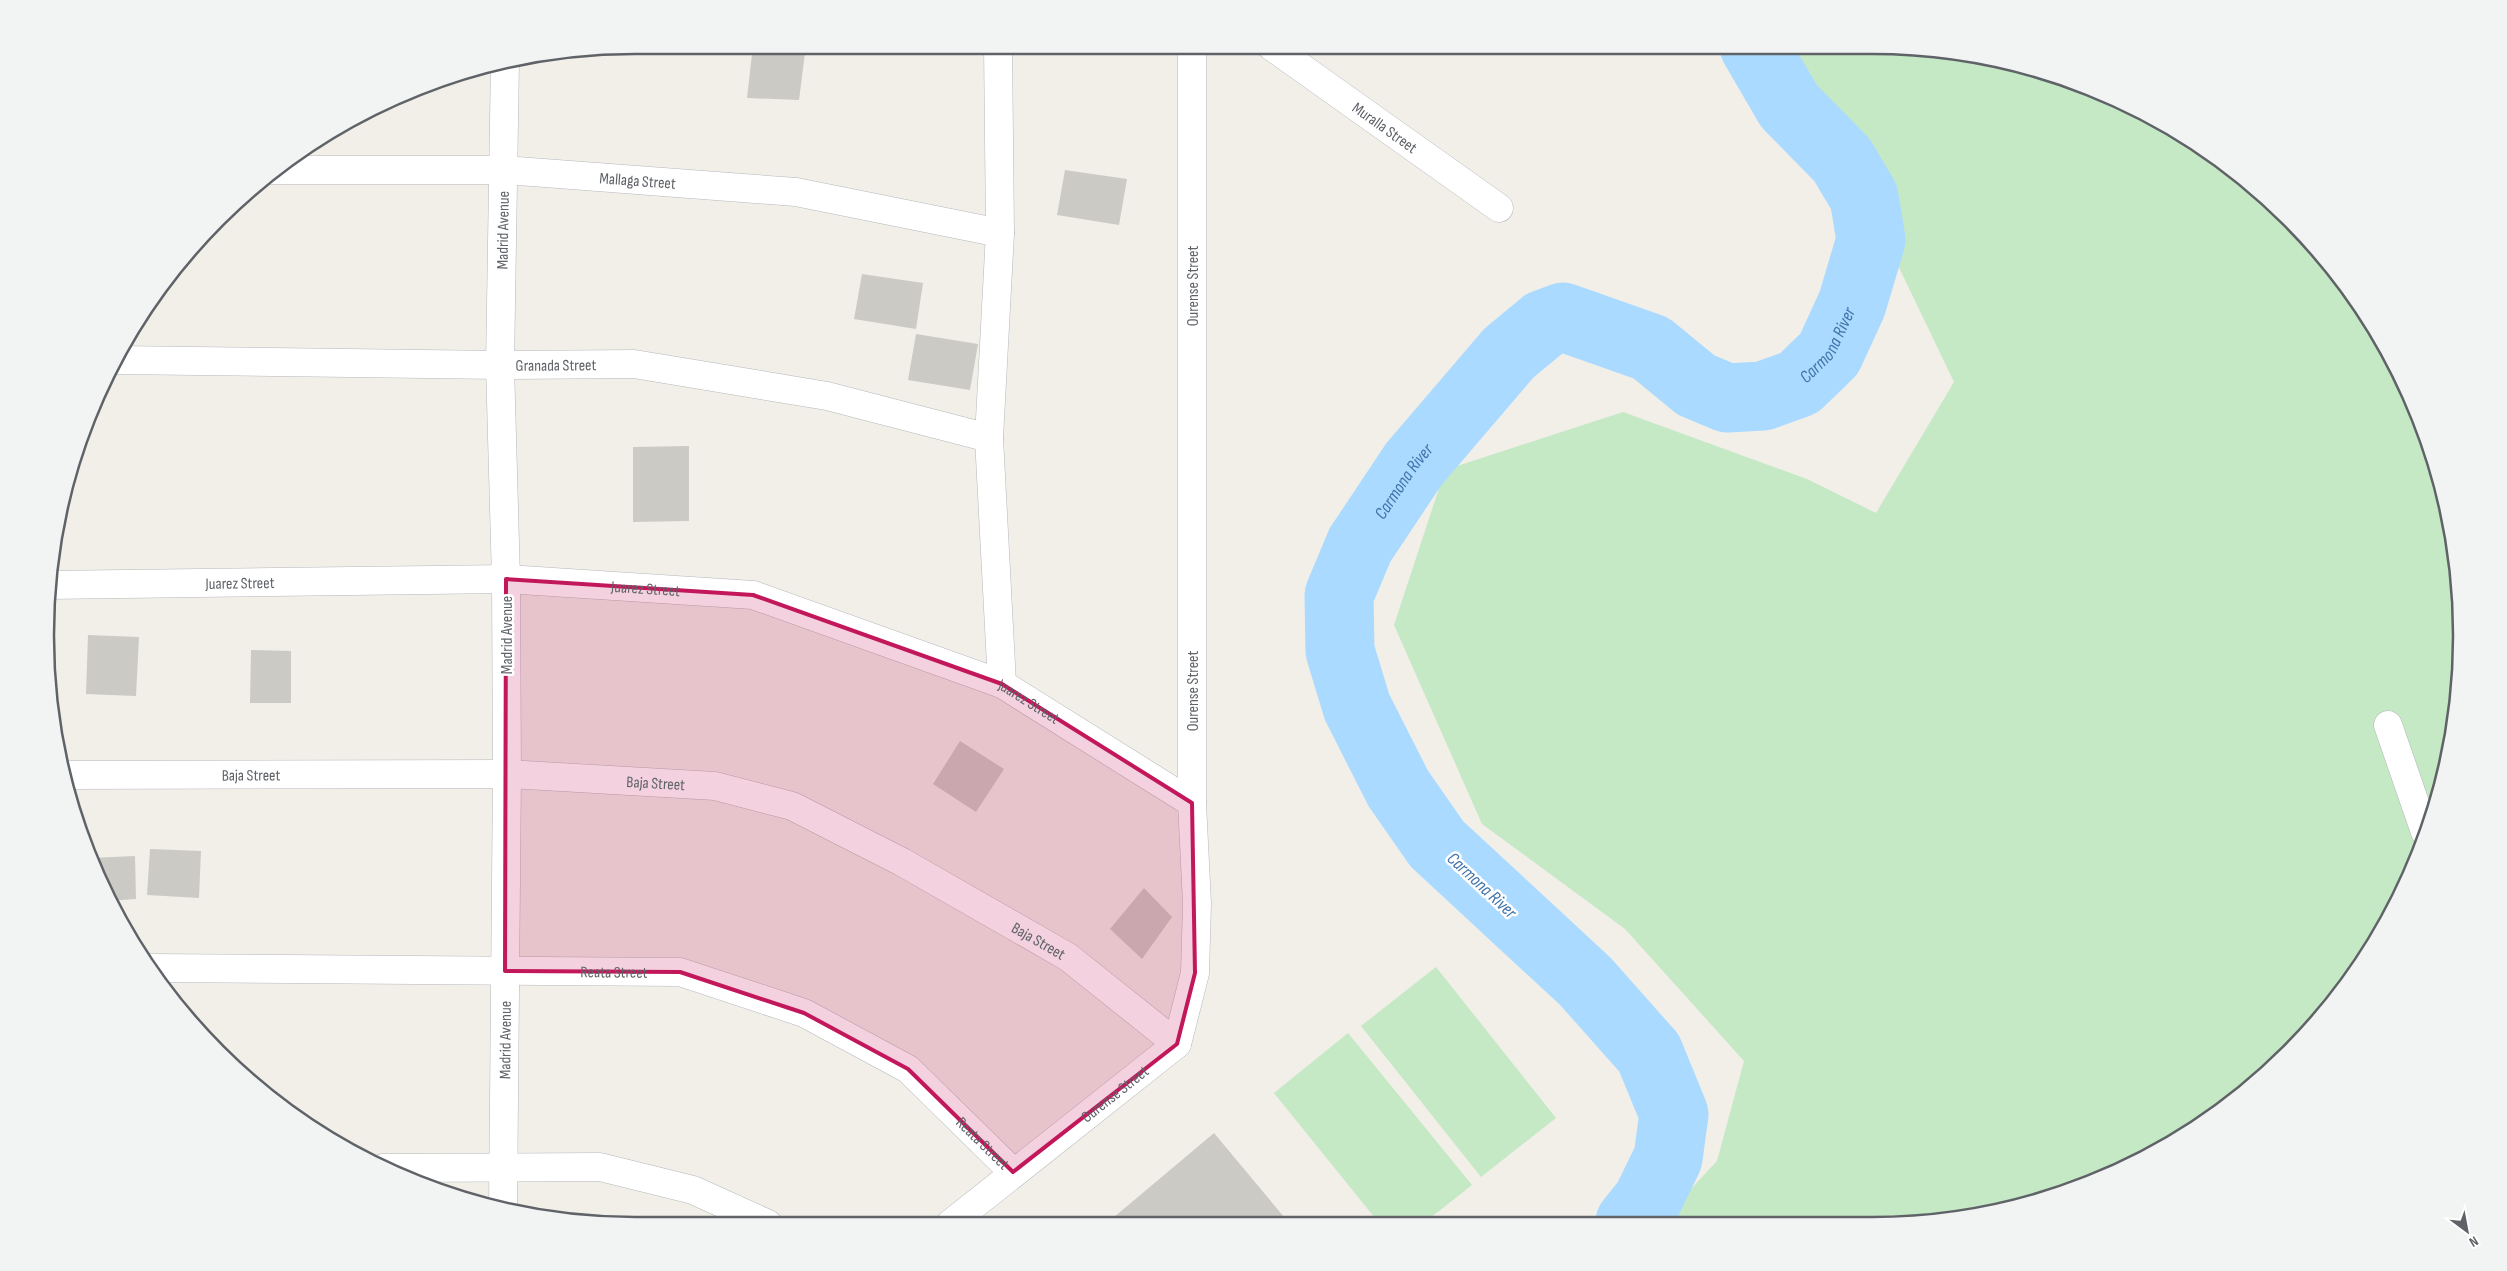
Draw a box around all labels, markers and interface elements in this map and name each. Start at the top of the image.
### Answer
street label: Muralla Street [1348,99,1421,158]
street label: Mallaga Street [599,169,676,194]
street label: Madrid Avenue [494,191,514,269]
street label: Ourense Street [1184,246,1203,326]
water label: Carmona River [1795,303,1860,388]
street label: Granada Street [516,356,597,376]
water label: Carmona River [1370,439,1438,523]
street label: Juarez Street [204,574,275,594]
street label: Juarez Street [610,578,681,601]
street label: Madrid Avenue [498,596,517,674]
street label: Ourense Street [1184,651,1203,731]
street label: Juarez Street [995,675,1063,729]
street label: Baja Street [222,767,281,786]
street label: Baja Street [626,773,686,795]
water label: Carmona River [1443,848,1521,923]
street label: Baja Street [1008,919,1068,965]
street label: Reata Street [580,963,648,983]
street label: Madrid Avenue [496,1001,516,1079]
street label: Ourense Street [1078,1062,1153,1127]
street label: Reata Street [951,1113,1013,1174]
north arrow [2442,1206,2492,1256]
text: N [2466,1232,2481,1251]

